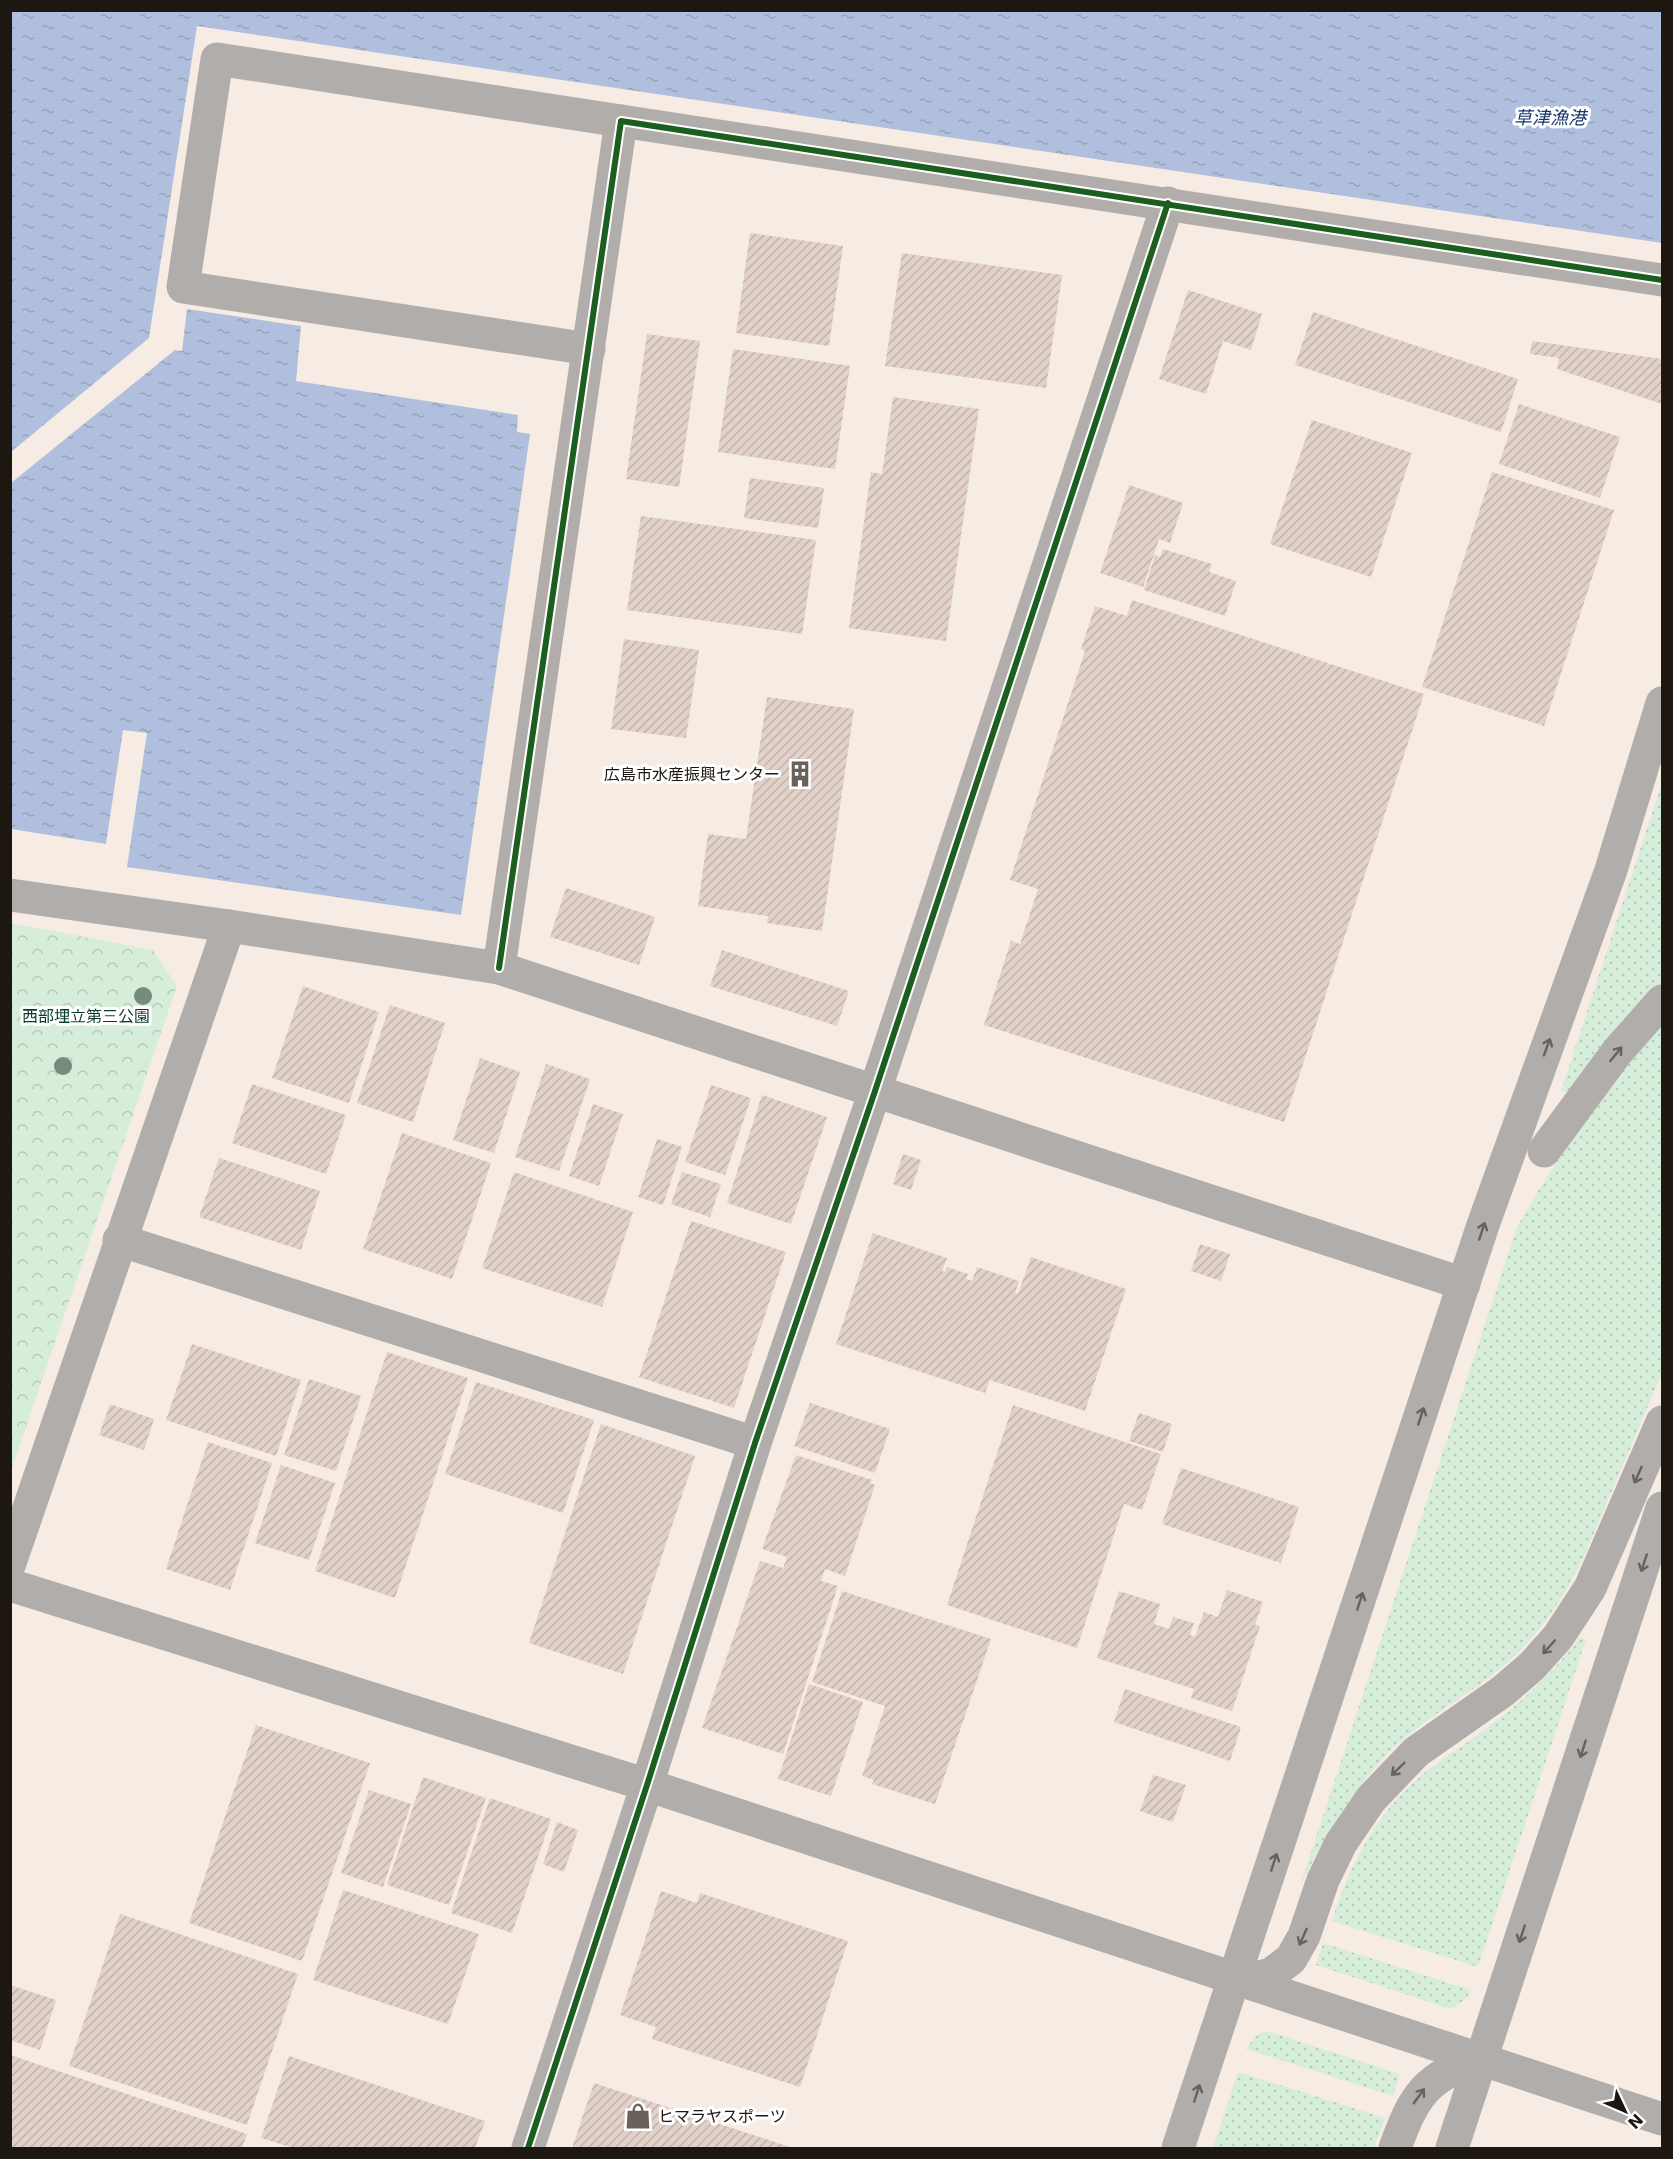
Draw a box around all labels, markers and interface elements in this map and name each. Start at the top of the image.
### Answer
water label: 草津漁港 [1514,107,1589,128]
building icon: 広島市水産振興センター [785,759,815,789]
place label: 広島市水産振興センター [604,765,780,784]
park label: 西部埋立第三公園 [22,1007,150,1026]
one-way arrow [1543,1038,1554,1057]
one-way arrow [1610,1046,1623,1062]
one-way arrow [1477,1222,1488,1241]
one-way arrow [1416,1407,1427,1426]
one-way arrow [1632,1465,1643,1483]
one-way arrow [1638,1553,1649,1572]
one-way arrow [1355,1592,1366,1611]
one-way arrow [1542,1639,1556,1654]
one-way arrow [1577,1739,1588,1758]
one-way arrow [1391,1762,1406,1777]
one-way arrow [1269,1853,1280,1872]
one-way arrow [1516,1924,1527,1943]
one-way arrow [1297,1927,1308,1945]
north arrow [1595,2081,1655,2141]
one-way arrow [1192,2084,1203,2103]
one-way arrow [1413,2088,1425,2104]
shop icon: ヒマラヤスポーツ [623,2101,653,2131]
place label: ヒマラヤスポーツ [658,2107,786,2126]
text: N [1624,2110,1647,2132]

